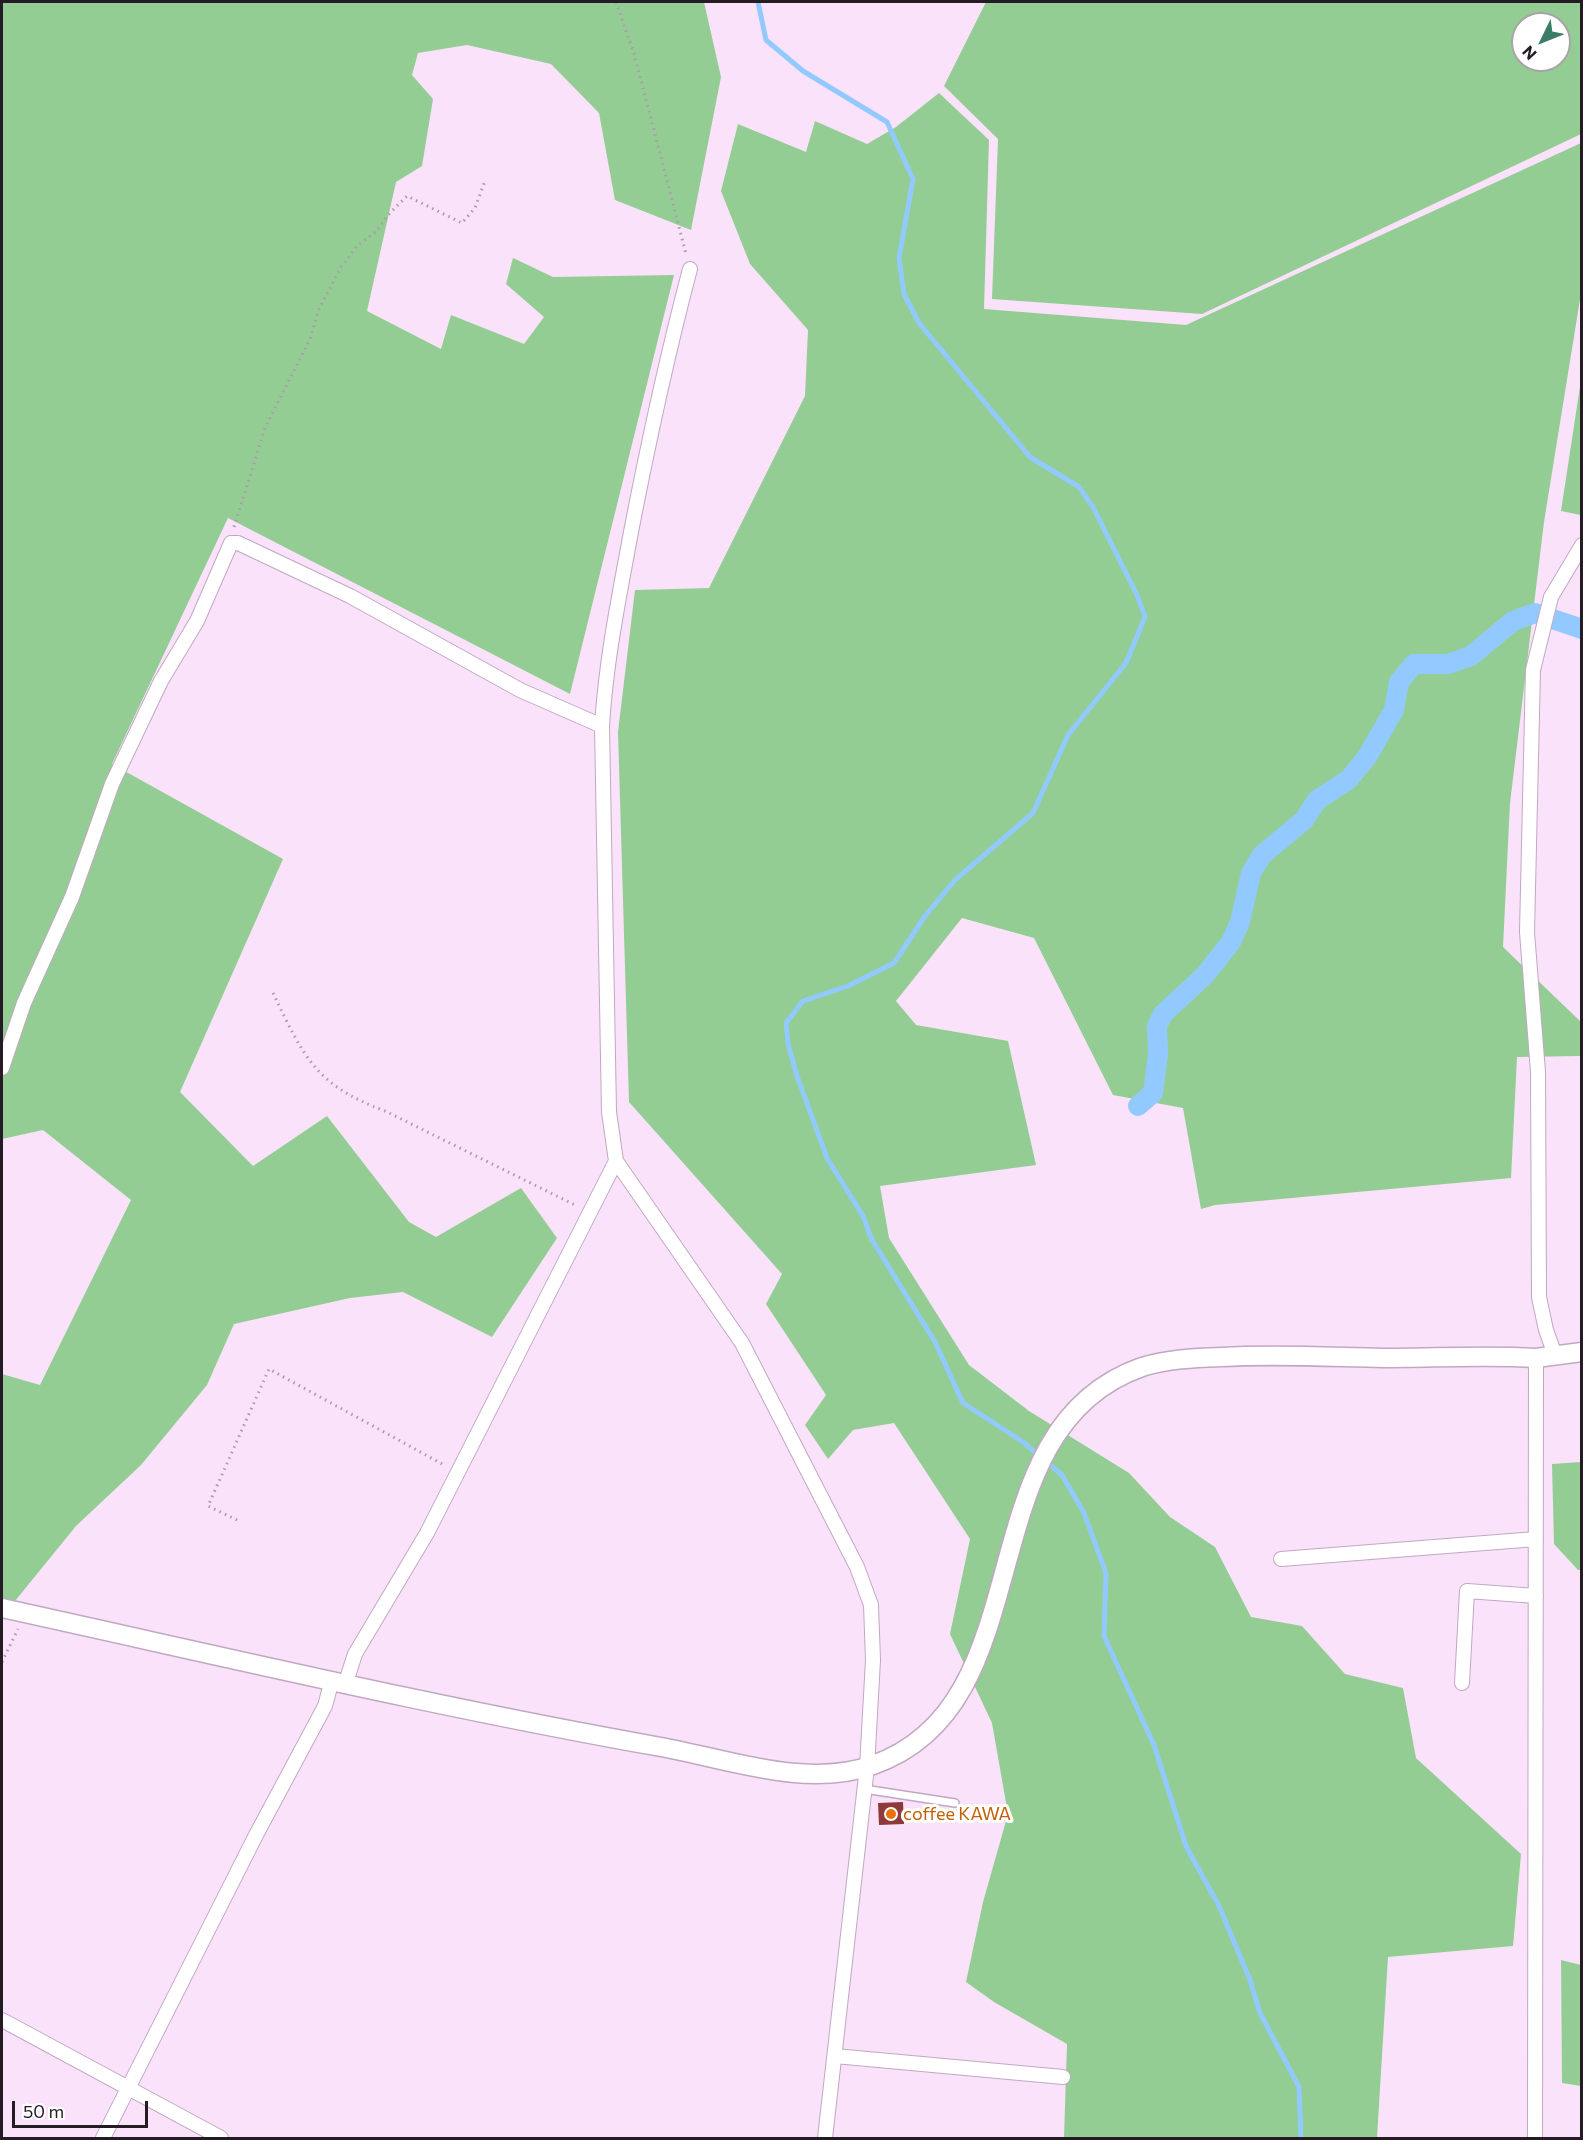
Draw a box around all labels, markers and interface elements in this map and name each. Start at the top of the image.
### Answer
north arrow [1511,12,1571,72]
text: N [1518,42,1540,64]
place label: coffee KAWA [903,1803,1011,1825]
marker: coffee KAWA [884,1807,898,1821]
scale bar [15,2089,152,2127]
text: 50 m [23,2100,64,2122]

